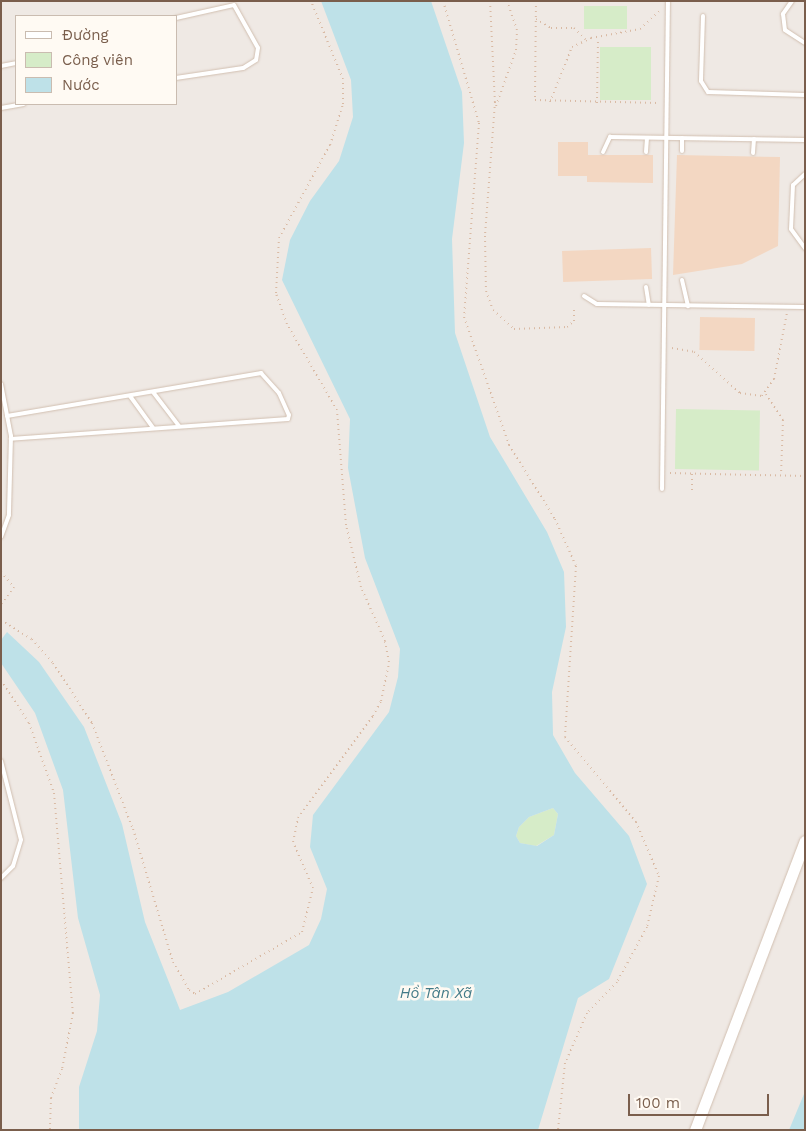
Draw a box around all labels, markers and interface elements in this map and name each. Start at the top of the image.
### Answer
legend [15,15,178,105]
text: Đường [62,26,109,44]
text: Công viên [62,51,133,69]
text: Nước [62,76,100,94]
water label: Hồ Tân Xã [400,985,472,1003]
scale bar [631,1084,772,1116]
text: 100 m [636,1094,680,1112]

